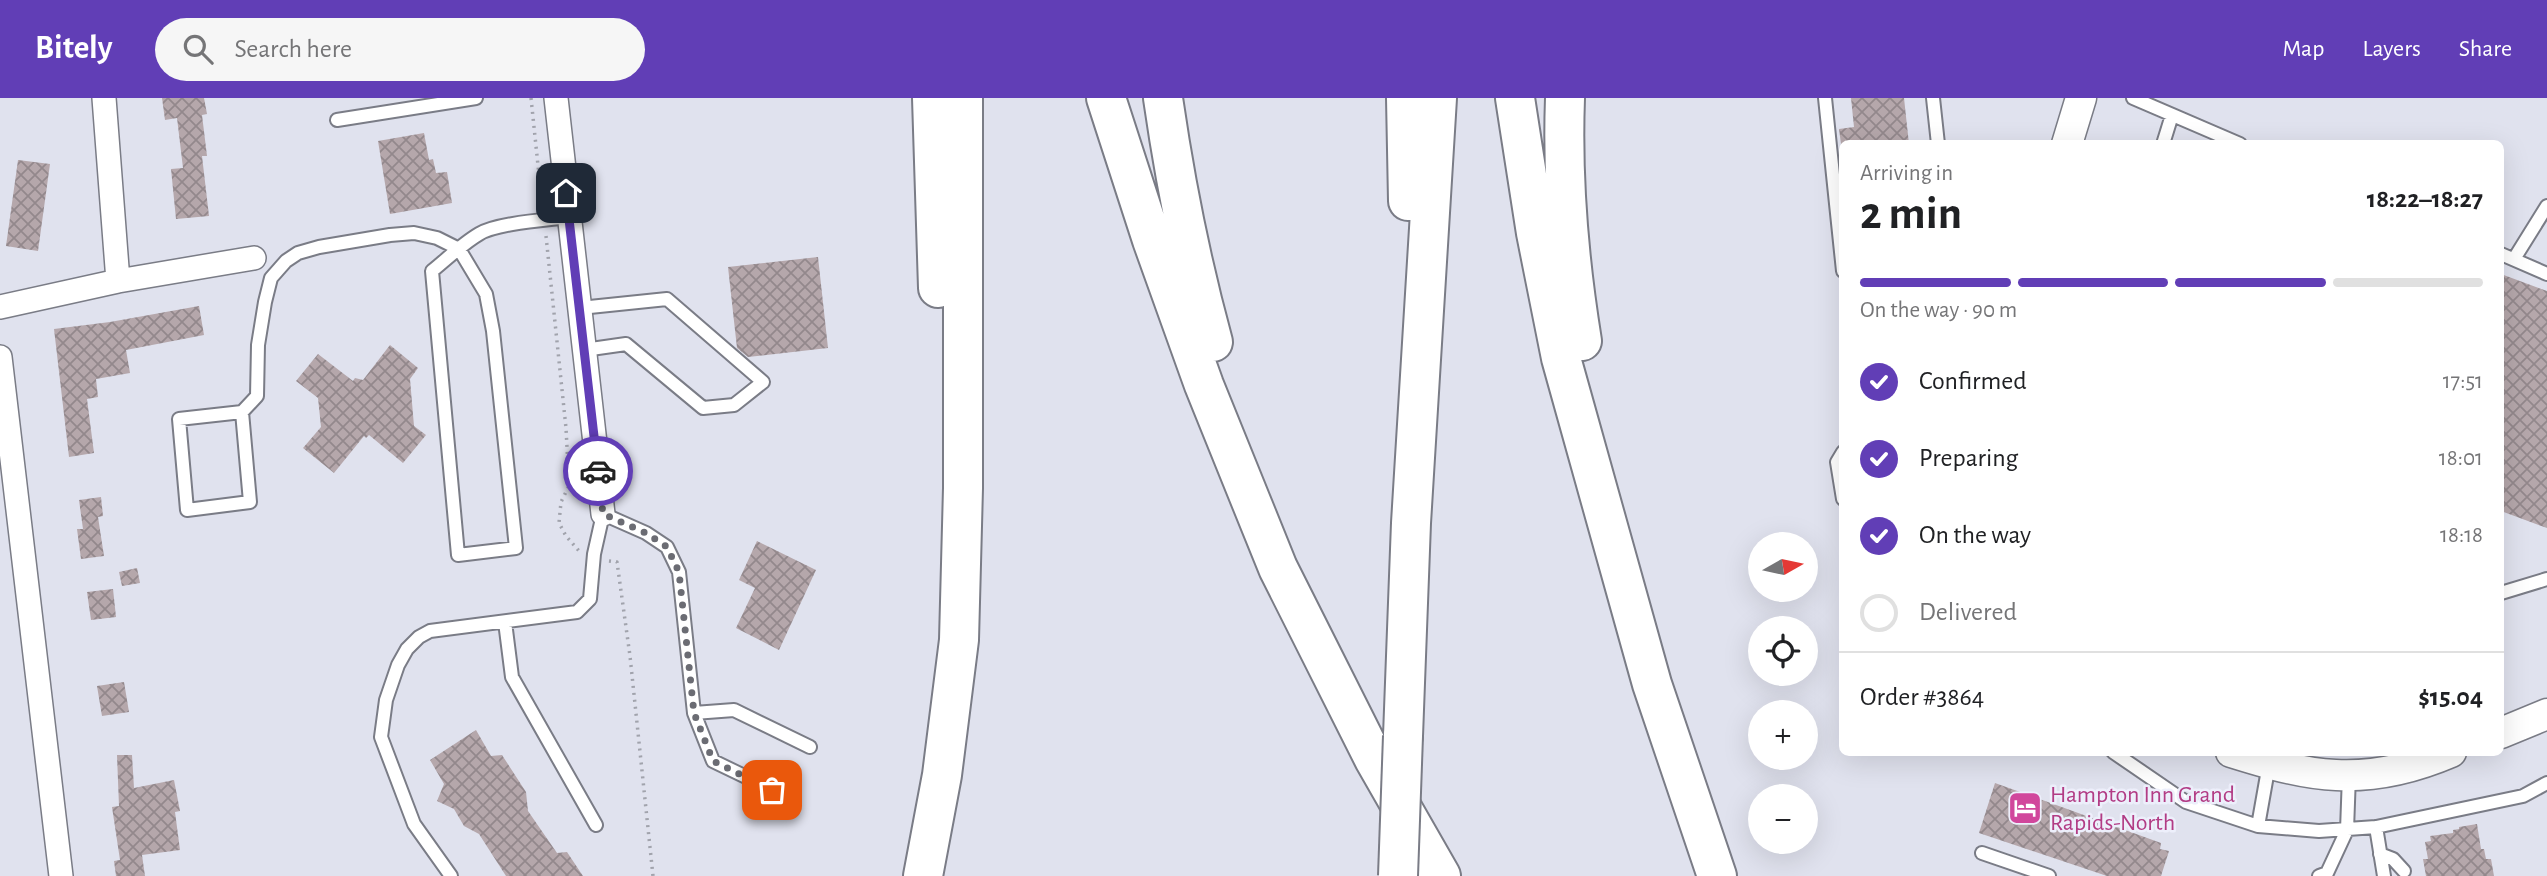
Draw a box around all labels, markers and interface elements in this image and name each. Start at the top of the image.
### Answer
search box [155,18,645,81]
icon: search [179,30,217,68]
text: Bitely [35,32,113,65]
text: Search here [235,36,352,62]
text: Map [2282,37,2324,61]
text: Layers [2362,37,2421,61]
text: Share [2459,37,2512,61]
text: Arriving in [1860,162,1953,185]
pin [536,163,596,223]
icon: home [547,174,585,212]
text: 18:22–18:27 [2367,186,2483,212]
text: 2 min [1860,191,1962,237]
text: On the way · 90 m [1860,299,2017,322]
icon: check [1860,363,1898,401]
text: Confirmed [1919,368,2027,394]
text: 17:51 [2443,370,2483,393]
courier [563,436,633,506]
icon: check [1860,440,1898,478]
text: Preparing [1919,445,2018,471]
text: 18:01 [2439,447,2483,470]
icon: car [579,452,617,490]
icon: check [1860,517,1898,555]
text: On the way [1919,522,2031,548]
text: 18:18 [2440,524,2483,547]
north arrow [1748,532,1818,602]
map controls [1748,532,1818,854]
text: Delivered [1919,599,2017,625]
button: locate [1748,616,1818,686]
text: Order #3864 [1860,684,1984,710]
text: $15.04 [2418,684,2483,710]
button: + [1748,700,1818,770]
pin [742,760,802,820]
icon: bag [753,771,791,809]
place label: Hampton Inn Grand Rapids-North [2050,783,2235,835]
button: − [1748,784,1818,854]
hotel icon: Hampton Inn Grand Rapids-North [2006,789,2044,827]

